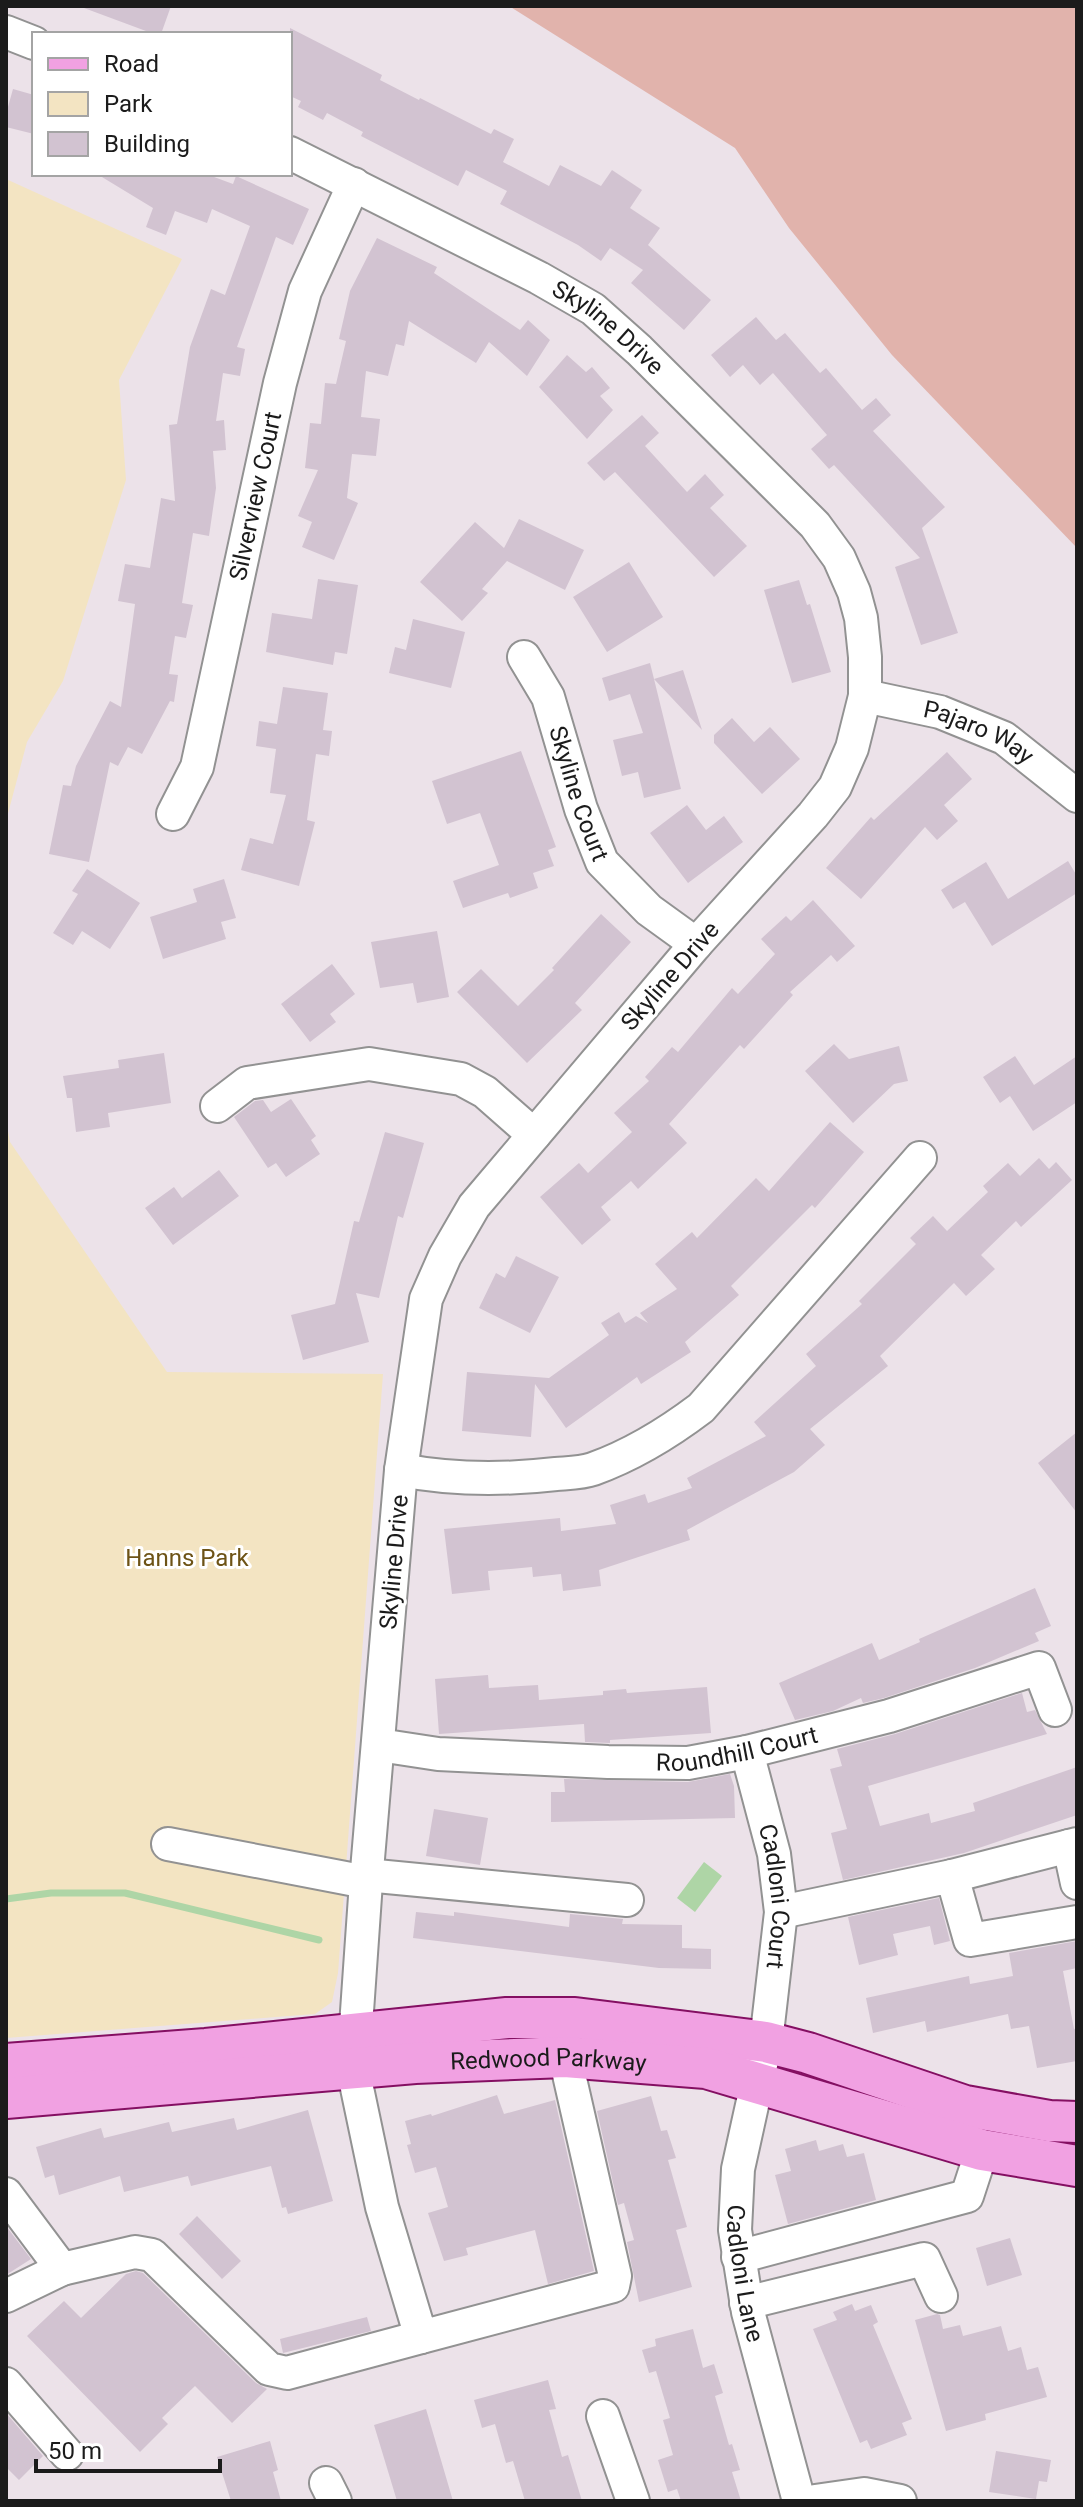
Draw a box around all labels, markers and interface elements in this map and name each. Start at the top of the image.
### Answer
legend [32,32,292,176]
text: Road [104,50,159,78]
text: Park [104,90,153,118]
text: Building [104,130,190,158]
street label: Skyline Drive [547,275,670,381]
street label: Silverview Court [224,409,287,583]
street label: Pajaro Way [921,695,1040,771]
street label: Skyline Court [543,723,614,865]
street label: Skyline Drive [615,916,725,1036]
street label: Skyline Drive [374,1493,414,1631]
park label: Hanns Park [125,1544,250,1572]
street label: Roundhill Court [656,1721,821,1777]
street label: Cadloni Court [753,1821,795,1970]
street label: Redwood Parkway [450,2043,648,2077]
street label: Cadloni Lane [721,2204,769,2345]
scale bar [36,2423,220,2473]
text: 50 m [48,2437,102,2465]

